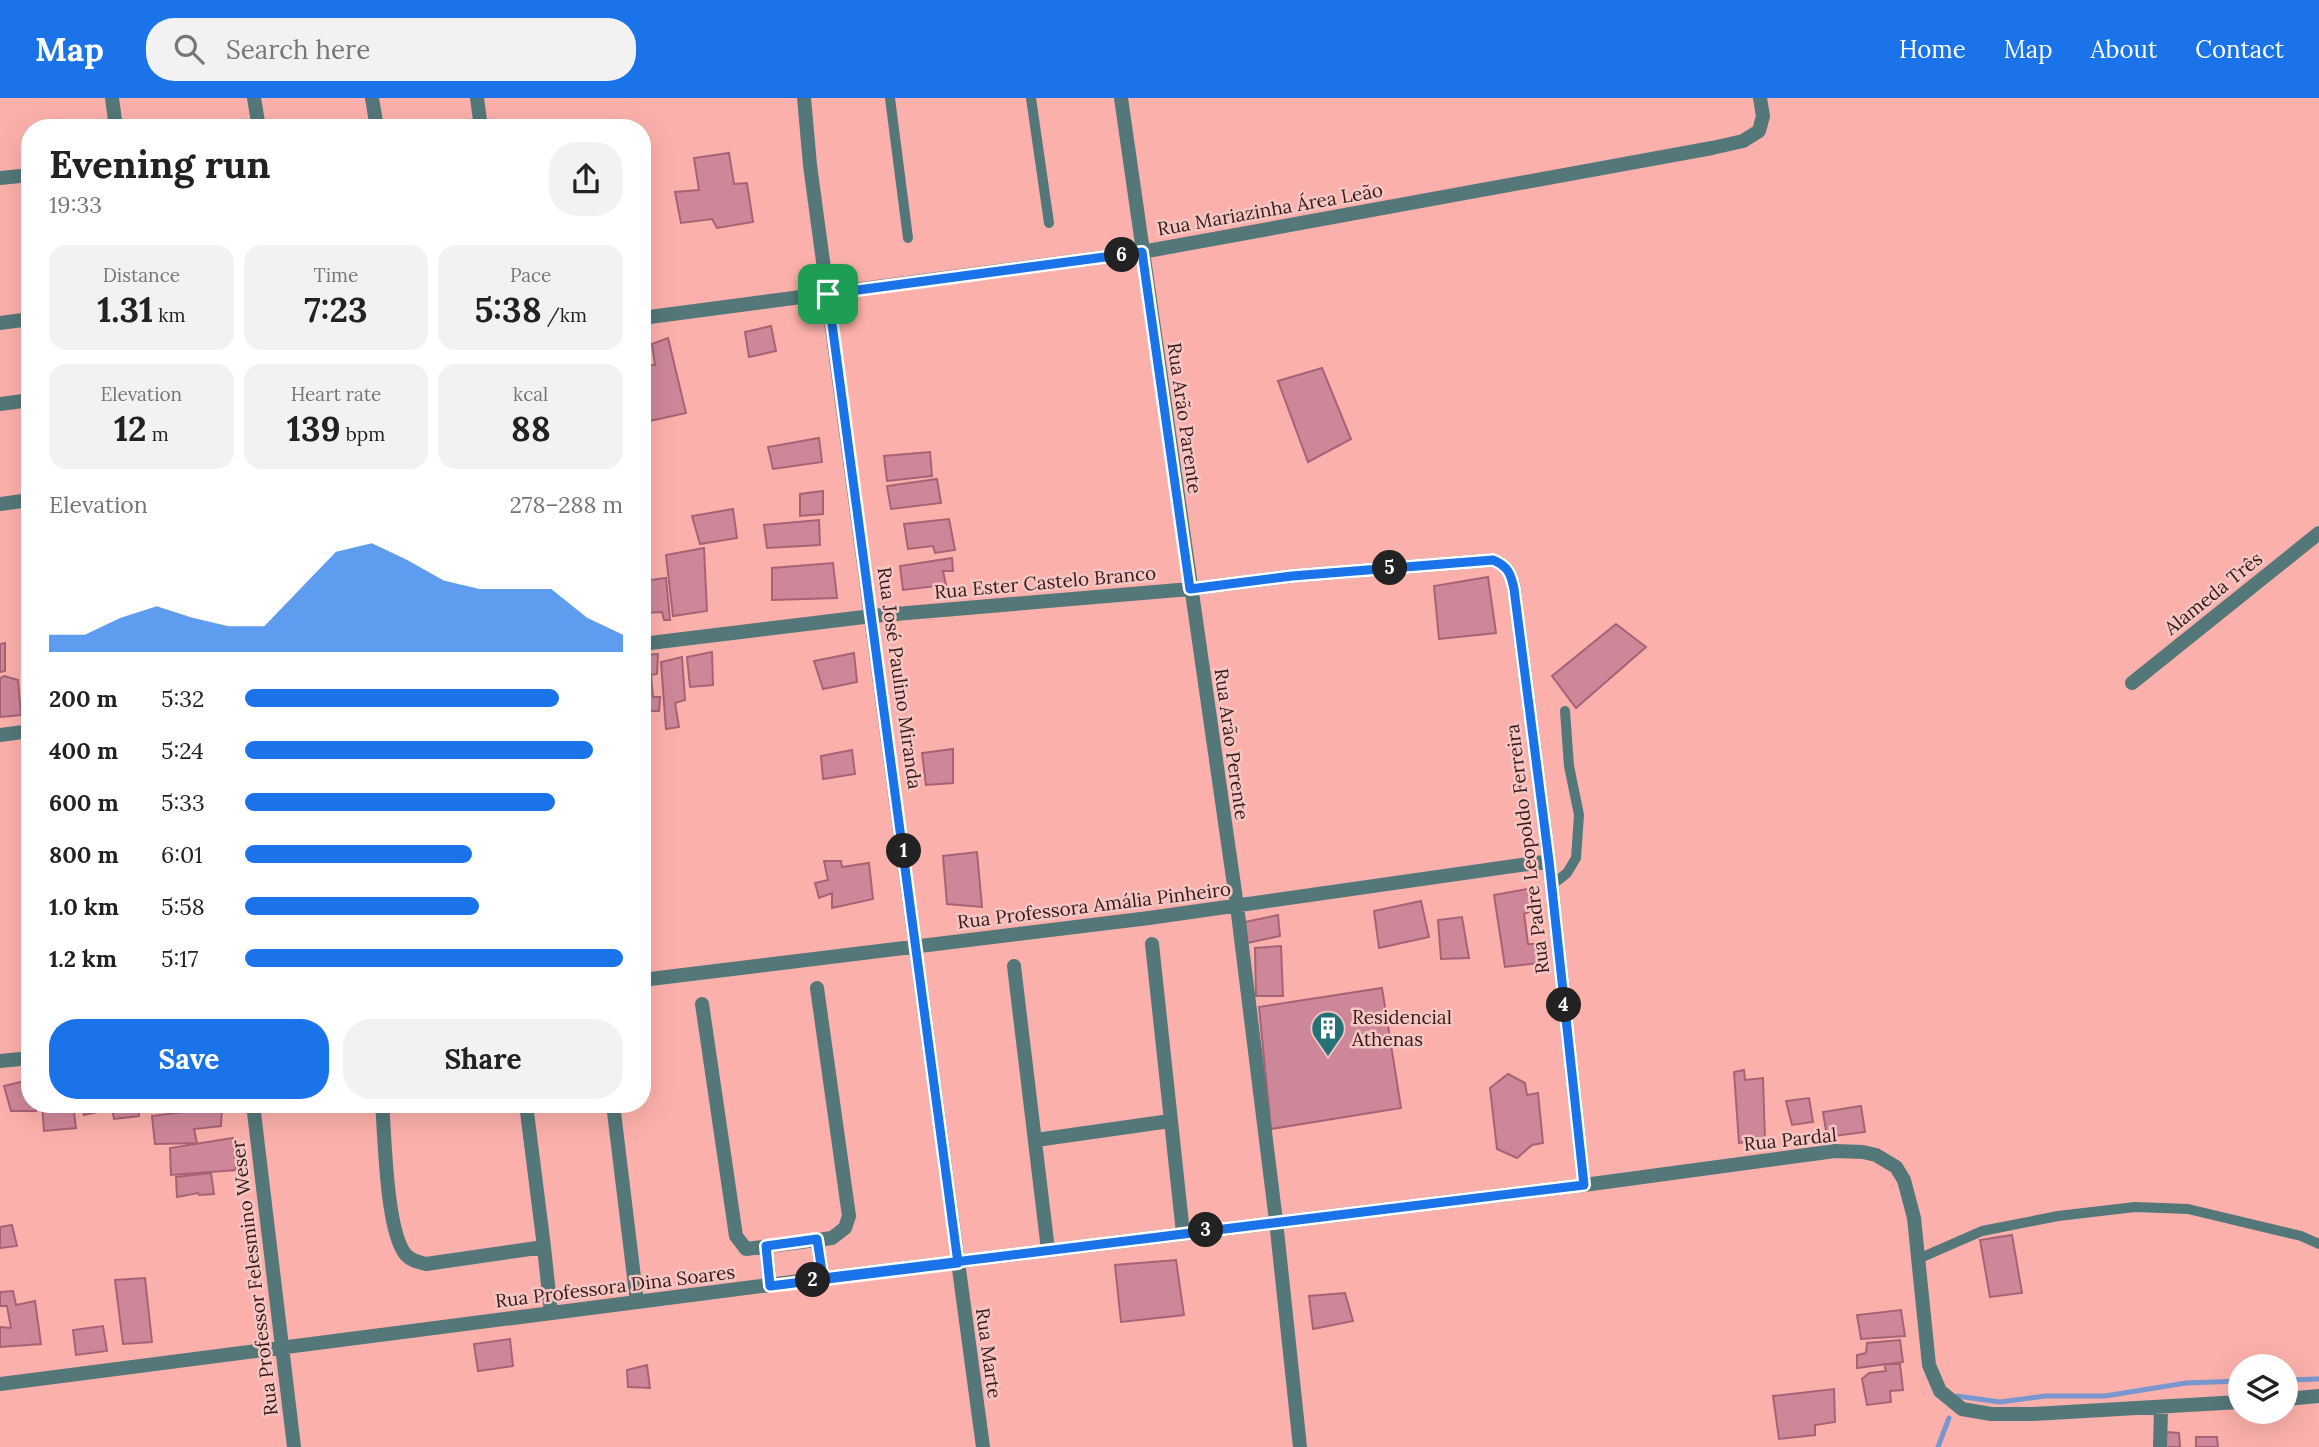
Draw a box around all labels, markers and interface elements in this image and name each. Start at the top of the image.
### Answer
search box [146,18,636,81]
text: Map [35,28,104,70]
icon: search [170,30,208,68]
text: Search here [226,33,370,66]
text: Home [1899,34,1966,65]
text: Map [2004,34,2053,65]
text: About [2091,34,2157,65]
text: Contact [2195,34,2284,65]
text: Evening run [49,140,271,188]
button: share [549,142,623,216]
street label: Rua Mariazinha Área Leão [1155,177,1385,241]
text: 19:33 [49,190,102,219]
pin: 6 [1104,238,1140,272]
text: 6 [1116,242,1127,266]
text: Distance [103,263,180,287]
text: Time [314,263,358,287]
text: Pace [510,263,551,287]
pin [798,264,858,324]
icon: arrive [809,275,847,313]
text: 1.31 [97,287,153,332]
text: 7:23 [304,287,368,332]
text: 5:38 [474,287,542,332]
text: km [153,303,186,327]
text: /km [542,303,587,327]
street label: Rua Arão Parente [1162,341,1208,495]
text: Elevation [101,382,182,406]
text: Heart rate [291,382,381,406]
text: kcal [513,382,548,406]
text: 12 [114,406,147,451]
text: 139 [287,406,341,451]
text: 88 [511,406,551,451]
text: m [147,422,169,446]
text: bpm [341,422,385,446]
text: Elevation [49,490,148,519]
text: 278–288 m [509,490,623,519]
street label: Alameda Três [2158,546,2267,640]
pin: 5 [1372,550,1408,586]
text: 5 [1384,555,1395,579]
street label: Rua Ester Castelo Branco [933,560,1157,604]
street label: Rua José Paulino Miranda [873,565,928,791]
street label: Rua Arão Perente [1209,667,1255,821]
text: 200 m [49,684,118,713]
text: 5:32 [161,684,204,713]
street label: Rua Padre Leopoldo Ferreira [1500,722,1554,975]
text: 400 m [49,736,118,765]
text: 5:24 [161,736,204,765]
text: 600 m [49,788,119,817]
text: 5:33 [161,788,205,817]
pin: 1 [886,834,922,868]
text: 1 [900,838,907,862]
text: 800 m [49,840,119,869]
text: 6:01 [161,840,203,869]
street label: Rua Professora Amália Pinheiro [956,876,1232,934]
text: 1.0 km [49,892,119,921]
text: 5:58 [161,892,205,921]
text: 1.2 km [49,944,117,973]
text: 5:17 [161,944,198,973]
pin: 4 [1546,988,1582,1023]
text: 4 [1558,992,1569,1016]
place label: Residencial Athenas [1351,1005,1452,1051]
building icon: Residencial Athenas [1309,1009,1347,1058]
button: Save [49,1019,329,1099]
button: Share [343,1019,623,1099]
street label: Rua Pardal [1742,1122,1838,1156]
street label: Rua Professor Felesmino Weser [225,1138,283,1417]
pin: 3 [1188,1212,1224,1248]
text: 3 [1200,1217,1211,1241]
street label: Rua Professora Dina Soares [494,1259,737,1313]
pin: 2 [796,1262,830,1298]
text: 2 [807,1267,818,1291]
street label: Rua Marte [971,1306,1007,1400]
map controls [2228,1354,2298,1424]
button: layers [2228,1354,2298,1424]

